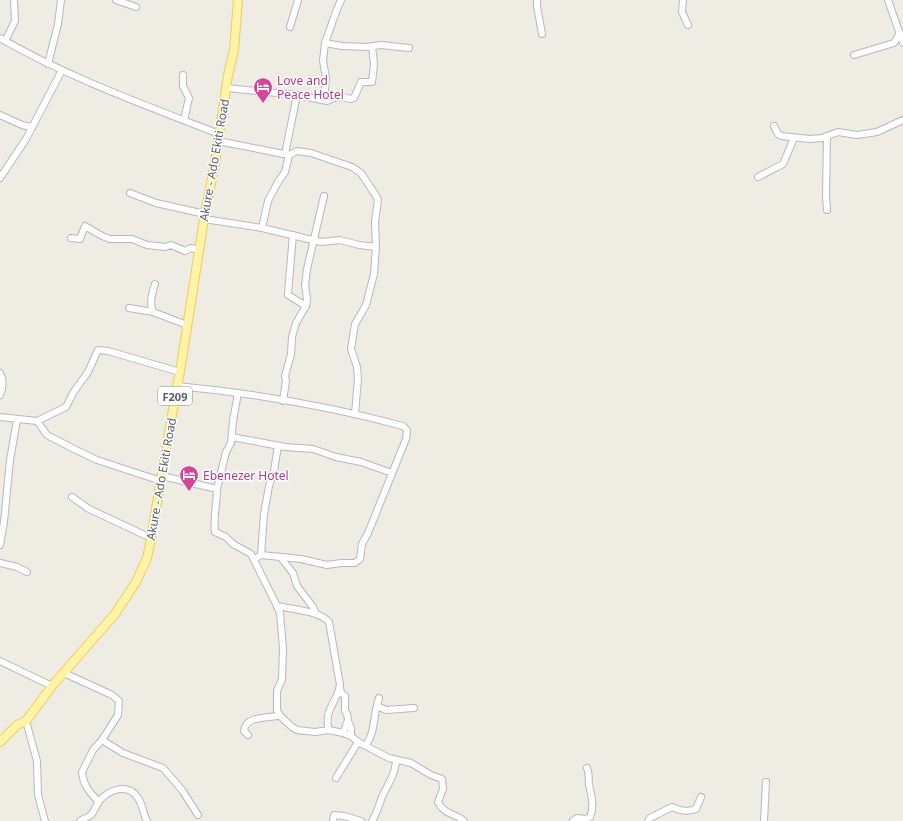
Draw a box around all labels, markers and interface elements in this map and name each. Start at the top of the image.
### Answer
place label: Love and Peace Hotel [277,72,344,103]
hotel icon: Love and Peace Hotel [252,76,274,104]
street label: Akure - Ado Ekiti Road [195,97,233,223]
road number: F209 [158,387,192,405]
street label: Akure - Ado Ekiti Road [142,416,180,542]
hotel icon: Ebenezer Hotel [178,464,200,492]
place label: Ebenezer Hotel [203,467,289,484]

